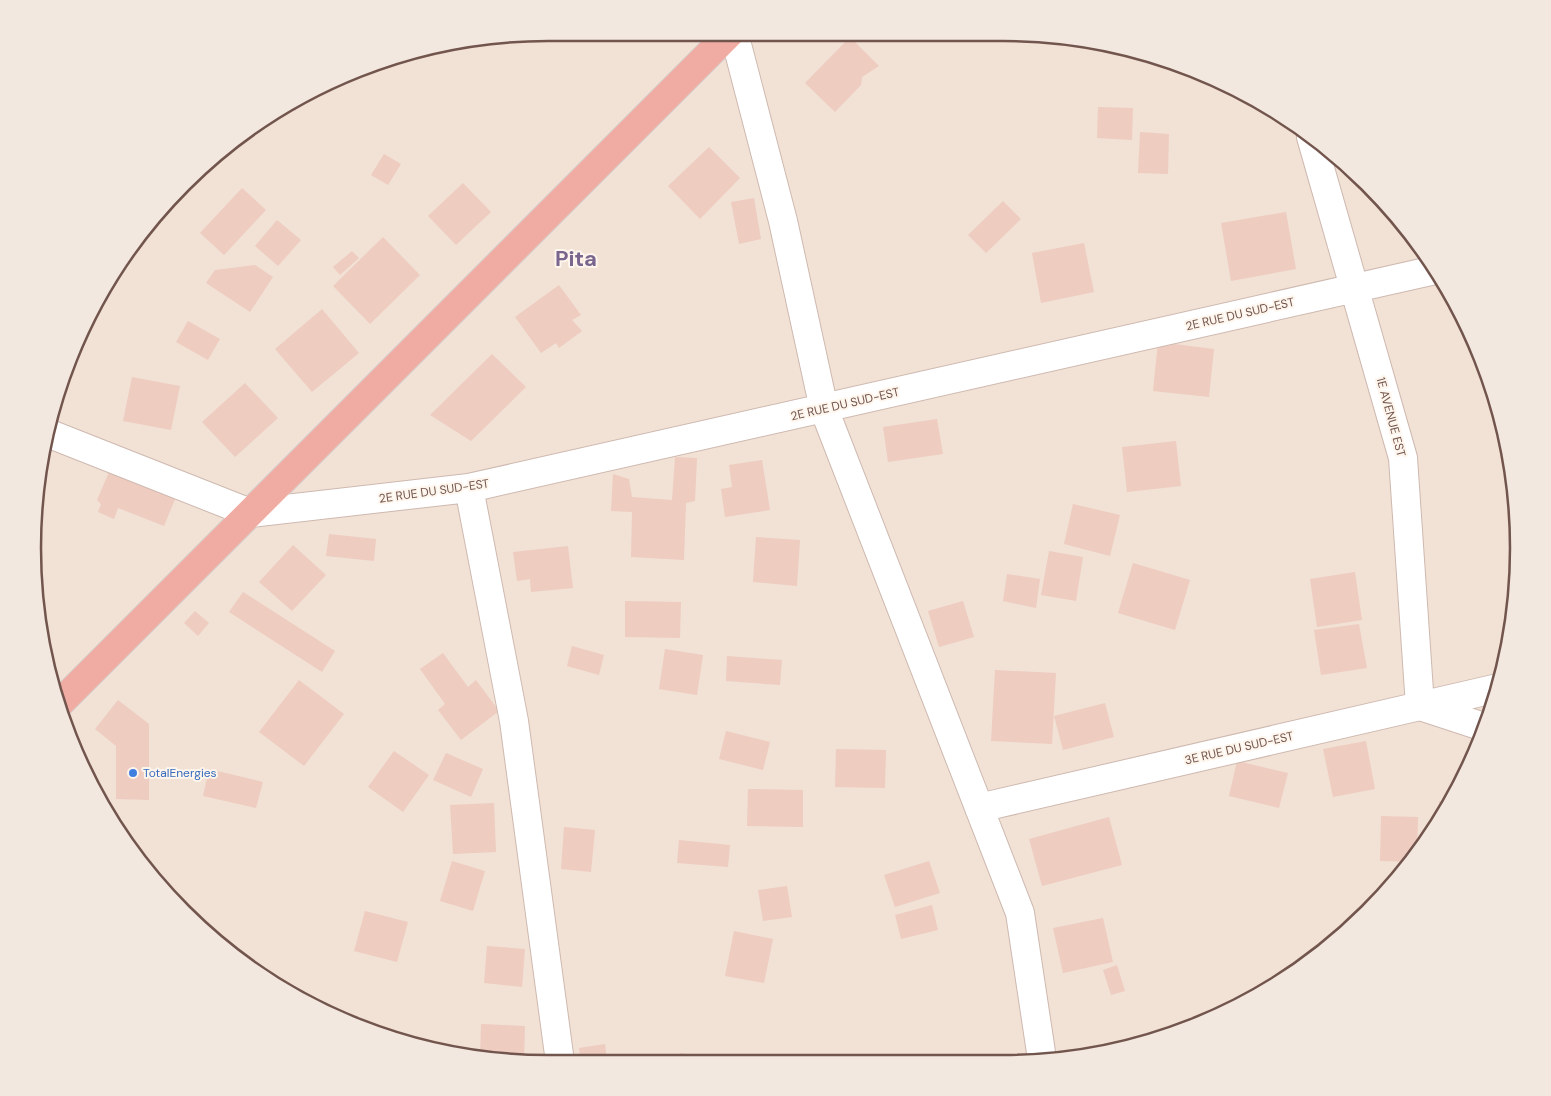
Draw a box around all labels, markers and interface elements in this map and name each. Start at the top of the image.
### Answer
district label: Pita [555,244,597,273]
street label: 2E RUE DU SUD-EST [1184,294,1296,334]
street label: 1E AVENUE EST [1373,375,1409,459]
street label: 2E RUE DU SUD-EST [789,384,901,424]
street label: 2E RUE DU SUD-EST [378,475,490,507]
street label: 3E RUE DU SUD-EST [1183,728,1295,768]
place label: TotalEnergies [143,765,217,781]
marker: TotalEnergies [127,767,139,779]

